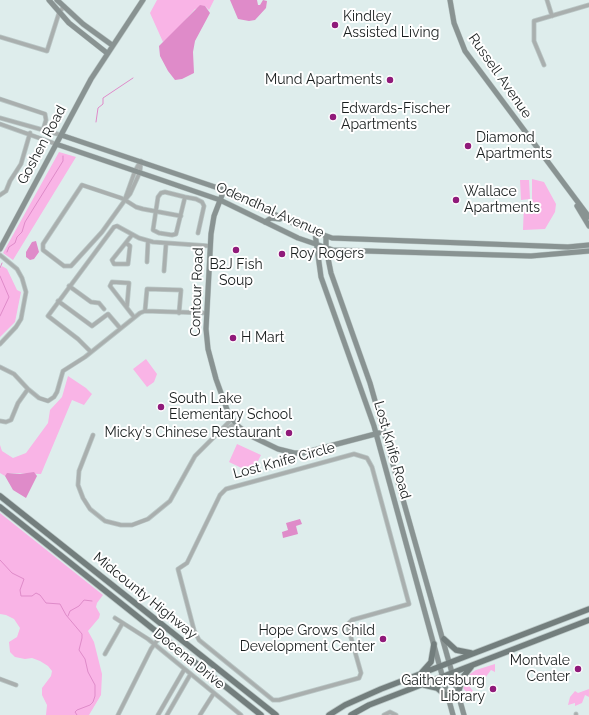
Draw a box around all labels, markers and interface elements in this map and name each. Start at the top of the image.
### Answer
place label: Kindley Assisted Living [343,9,439,42]
marker: Kindley Assisted Living [330,20,340,30]
street label: Russell Avenue [465,30,535,122]
place label: Mund Apartments [265,72,382,88]
marker: Mund Apartments [385,75,395,85]
place label: Edwards-Fischer Apartments [341,101,450,134]
street label: Goshen Road [14,103,70,187]
marker: Edwards-Fischer Apartments [328,112,338,122]
place label: Diamond Apartments [476,130,552,162]
marker: Diamond Apartments [463,141,473,151]
street label: Odendhal Avenue [213,179,327,241]
place label: Wallace Apartments [464,184,540,216]
marker: Wallace Apartments [451,195,461,205]
marker: B2J Fish Soup [231,245,241,255]
place label: Roy Rogers [290,246,364,262]
street label: Contour Road [187,247,207,337]
marker: Roy Rogers [277,249,287,259]
place label: B2J Fish Soup [209,257,263,290]
place label: H Mart [241,330,284,346]
marker: H Mart [228,333,238,343]
place label: South Lake Elementary School [169,391,292,424]
street label: Lost Knife Road [370,399,414,501]
marker: South Lake Elementary School [156,402,166,412]
place label: Micky's Chinese Restaurant [104,425,281,441]
marker: Micky's Chinese Restaurant [284,428,294,438]
street label: Lost Knife Circle [231,439,337,483]
street label: Midcounty Highway [90,549,200,643]
place label: Hope Grows Child Development Center [240,623,375,656]
street label: Docena Drive [150,625,228,693]
marker: Hope Grows Child Development Center [378,634,388,644]
place label: Montvale Center [510,653,570,686]
marker: Montvale Center [573,664,583,674]
place label: Gaithersburg Library [401,673,485,706]
marker: Gaithersburg Library [488,684,498,694]

